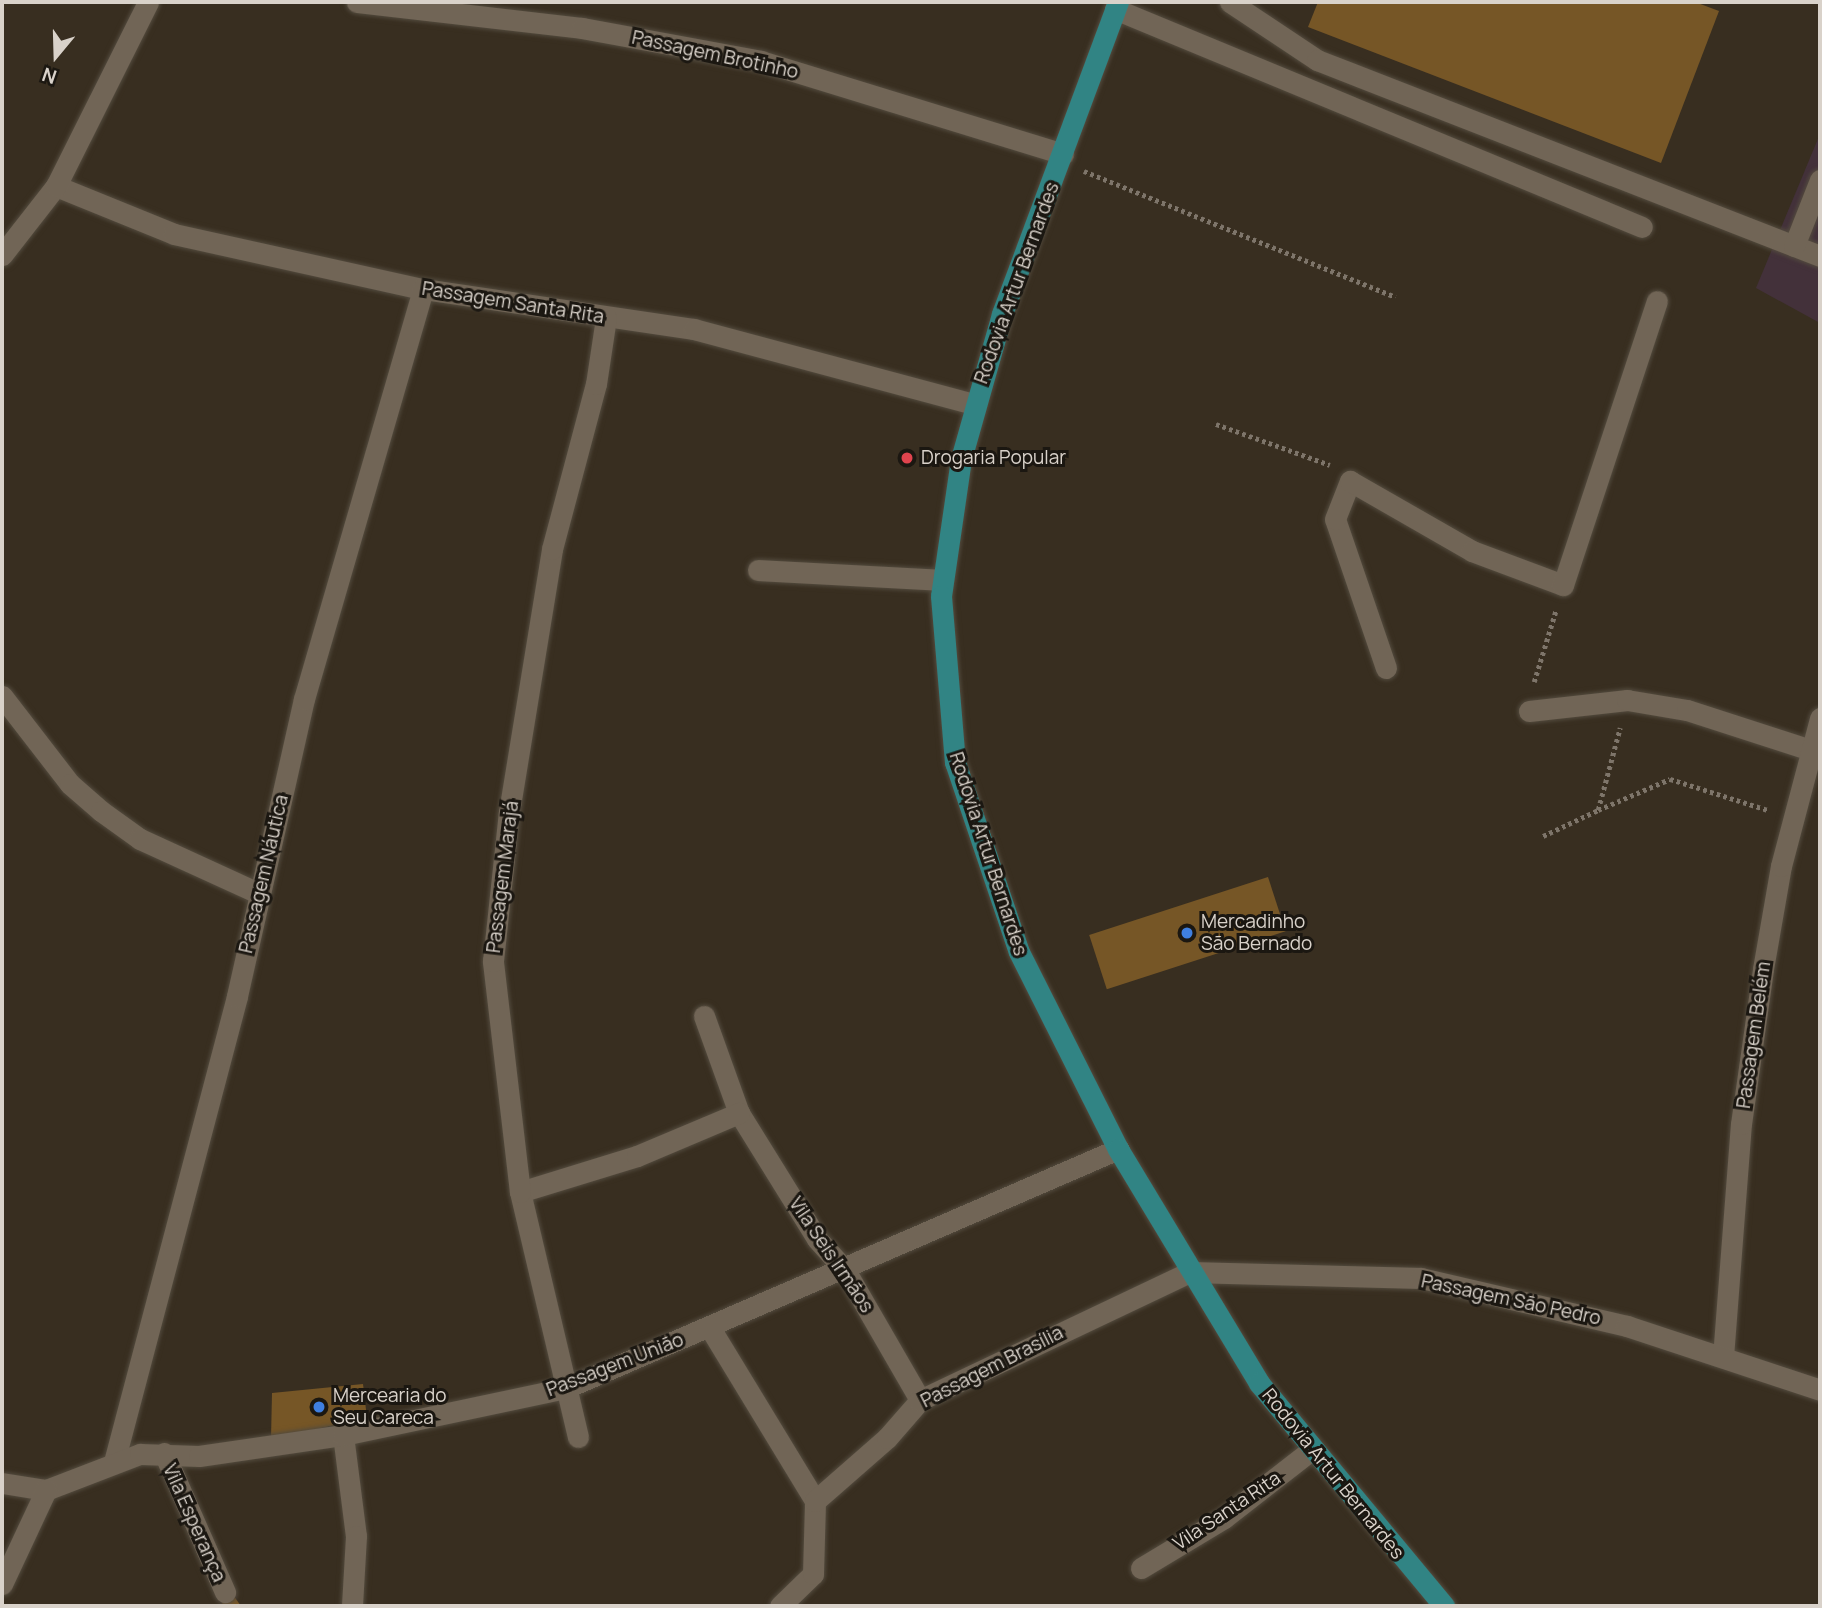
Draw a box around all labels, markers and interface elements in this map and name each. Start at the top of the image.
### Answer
north arrow [21,21,91,91]
street label: Passagem Brotinho [630,26,800,84]
text: N [38,61,60,90]
street label: Rodovia Artur Bernardes [970,179,1064,387]
street label: Passagem Santa Rita [420,277,606,329]
place label: Drogaria Popular [921,447,1066,469]
marker: Drogaria Popular [899,450,915,466]
street label: Rodovia Artur Bernardes [944,749,1032,959]
street label: Passagem Náutica [235,793,293,955]
street label: Passagem Marajá [482,800,524,954]
place label: Mercadinho São Bernado [1201,911,1312,955]
marker: Mercadinho São Bernado [1179,925,1195,941]
street label: Passagem Belém [1732,960,1776,1110]
street label: Vila Seis Irmãos [784,1193,878,1317]
street label: Passagem São Pedro [1419,1270,1603,1330]
street label: Passagem Brasília [917,1321,1067,1413]
street label: Passagem União [543,1328,687,1402]
street label: Rodovia Artur Bernardes [1257,1384,1409,1564]
place label: Mercearia do Seu Careca [333,1385,447,1429]
marker: Mercearia do Seu Careca [311,1399,327,1415]
street label: Vila Esperança [158,1460,230,1586]
street label: Vila Santa Rita [1169,1467,1285,1555]

